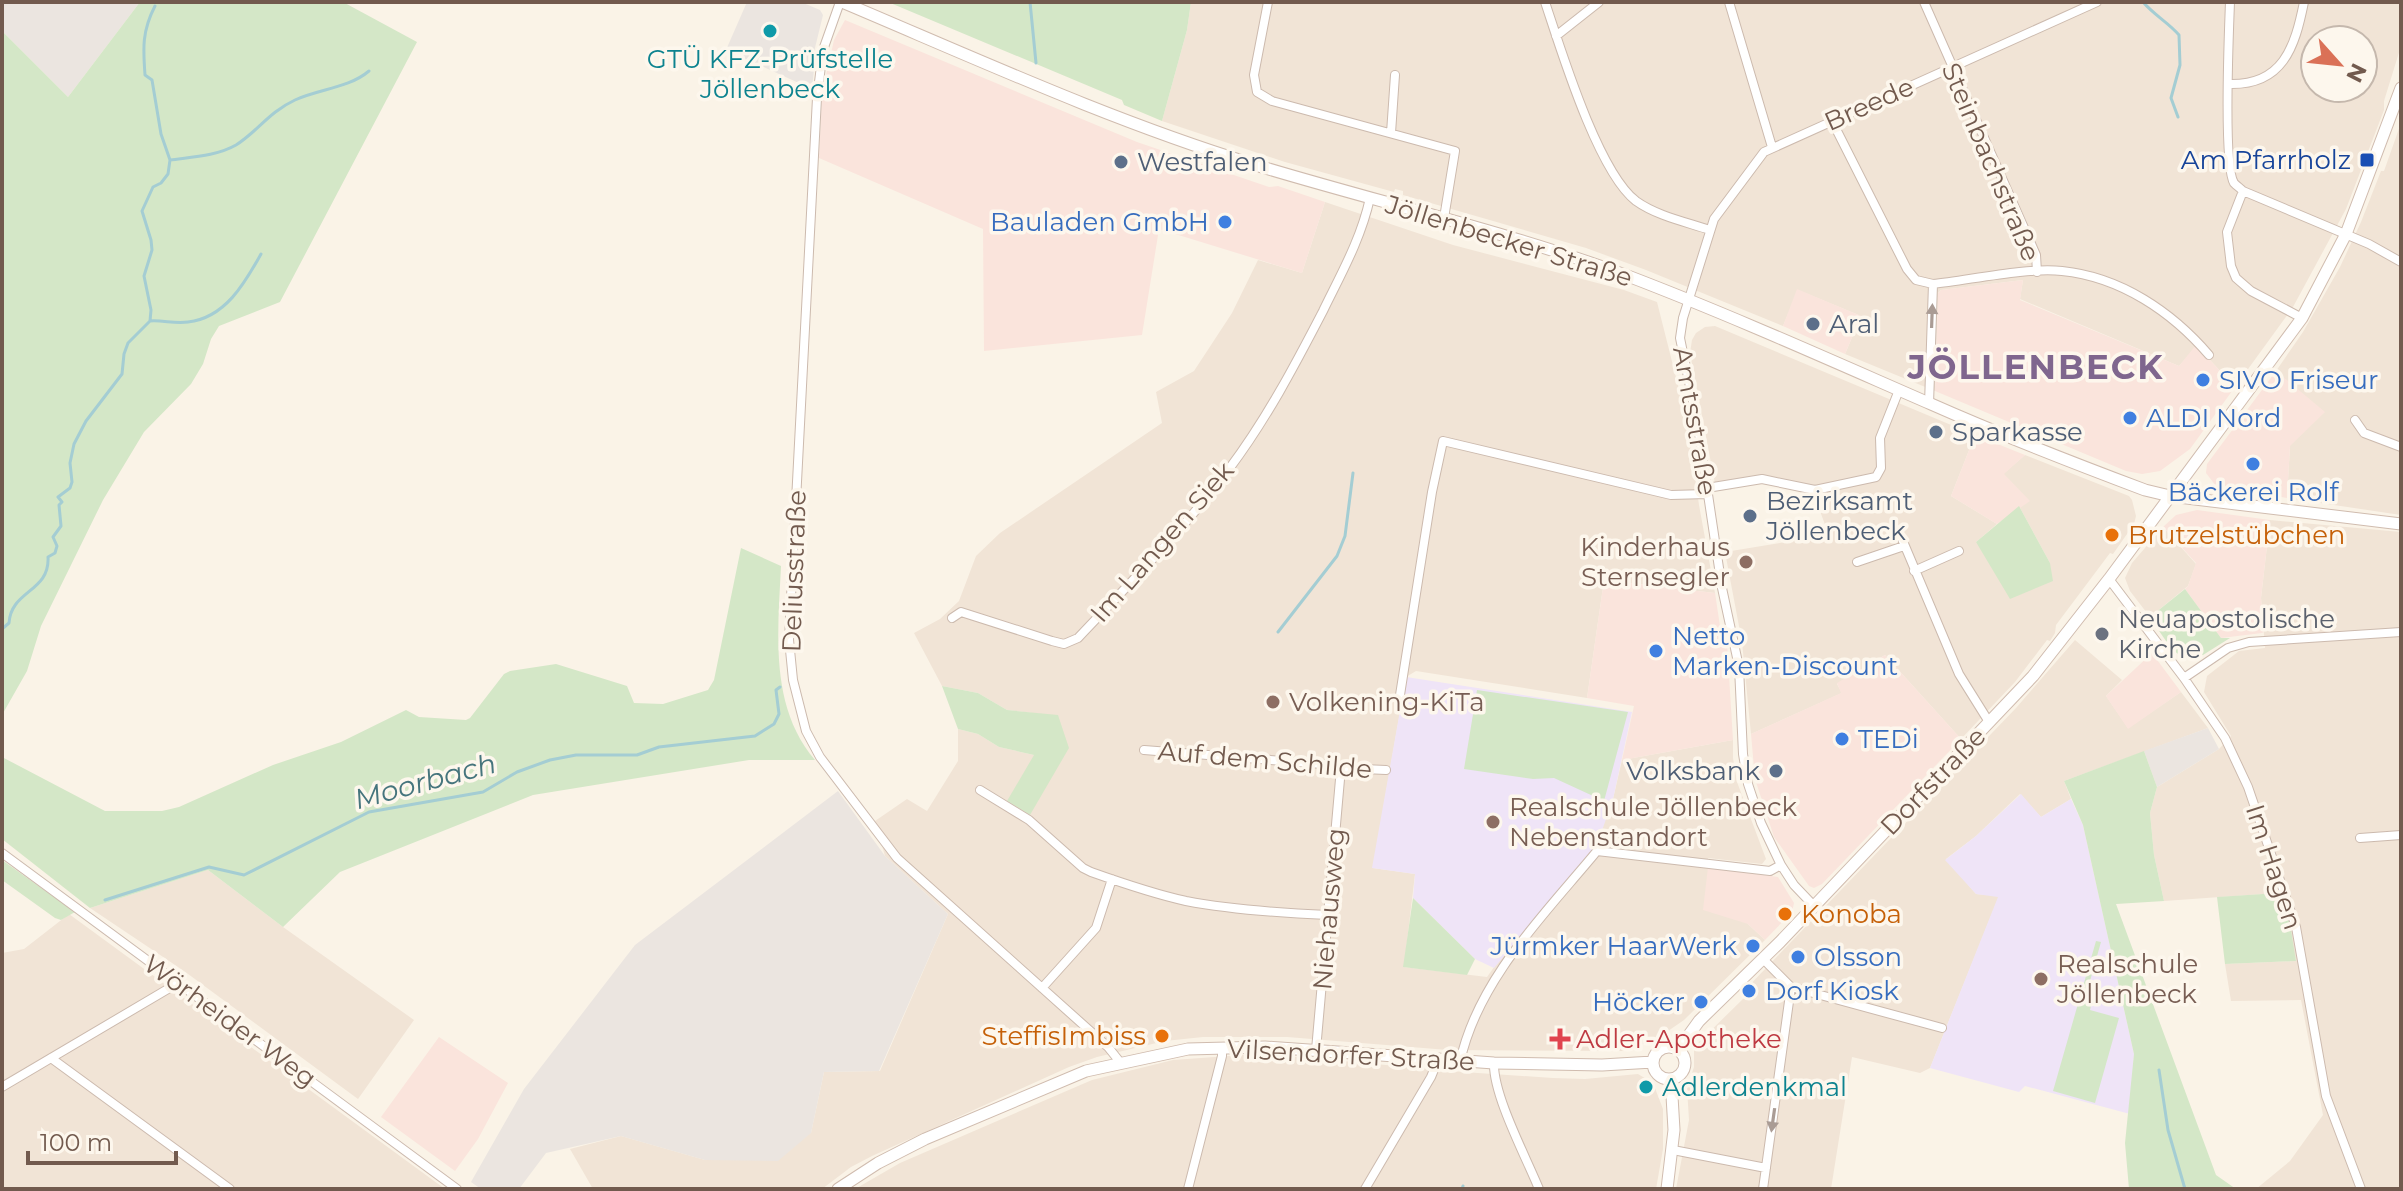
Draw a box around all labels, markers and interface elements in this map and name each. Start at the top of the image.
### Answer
marker: GTÜ KFZ-Prüfstelle Jöllenbeck [761,22,779,40]
north arrow [2299,24,2379,104]
place label: GTÜ KFZ-Prüfstelle Jöllenbeck [647,43,893,105]
street label: Steinbachstraße [1935,58,2047,266]
text: N [2340,59,2372,87]
street label: Breede [1819,70,1919,138]
place label: Am Pfarrholz [2181,144,2351,176]
place label: Westfalen [1137,146,1268,178]
marker: Am Pfarrholz [2358,151,2376,169]
marker: Westfalen [1112,153,1130,171]
street label: Jöllenbecker Straße [1381,188,1636,294]
place label: Bauladen GmbH [990,206,1209,238]
marker: Bauladen GmbH [1216,213,1234,231]
one-way arrow [1926,303,1939,328]
place label: Aral [1829,308,1879,340]
marker: Aral [1804,315,1822,333]
street label: Amtsstraße [1666,344,1724,498]
district label: JÖLLENBECK [1906,346,2165,388]
place label: SIVO Friseur [2219,364,2378,396]
marker: SIVO Friseur [2194,371,2212,389]
place label: ALDI Nord [2146,402,2281,434]
marker: ALDI Nord [2121,409,2139,427]
place label: Sparkasse [1952,416,2083,448]
marker: Sparkasse [1927,423,1945,441]
street label: Im Langen Siek [1083,455,1241,629]
marker: Bäckerei Rolf [2244,455,2262,473]
place label: Bäckerei Rolf [2168,476,2339,508]
place label: Bezirksamt Jöllenbeck [1765,485,1913,547]
street label: Deliusstraße [775,489,813,653]
marker: Bezirksamt Jöllenbeck [1741,507,1759,525]
place label: Brutzelstübchen [2128,519,2345,551]
marker: Brutzelstübchen [2103,526,2121,544]
place label: Kinderhaus Sternsegler [1580,531,1730,593]
marker: Kinderhaus Sternsegler [1737,553,1755,571]
place label: Neuapostolische Kirche [2118,603,2335,665]
place label: Netto Marken-Discount [1672,620,1898,682]
marker: Neuapostolische Kirche [2093,625,2111,643]
marker: Netto Marken-Discount [1647,642,1665,660]
place label: Volkening-KiTa [1289,686,1485,718]
marker: Volkening-KiTa [1264,693,1282,711]
street label: Dorfstraße [1874,720,1992,842]
place label: TEDi [1858,723,1919,755]
marker: TEDi [1833,730,1851,748]
street label: Auf dem Schilde [1157,735,1373,785]
water label: Moorbach [350,746,500,816]
place label: Volksbank [1626,755,1760,787]
marker: Volksbank [1767,762,1785,780]
place label: Realschule Jöllenbeck Nebenstandort [1509,791,1797,853]
street label: Im Hagen [2239,800,2309,934]
marker: Realschule Jöllenbeck Nebenstandort [1484,813,1502,831]
street label: Niehausweg [1306,827,1352,991]
place label: Konoba [1801,898,1902,930]
marker: Konoba [1776,905,1794,923]
place label: Jürmker HaarWerk [1489,930,1737,962]
marker: Jürmker HaarWerk [1744,937,1762,955]
place label: Olsson [1814,941,1902,973]
street label: Wörheider Weg [137,948,323,1094]
marker: Olsson [1789,948,1807,966]
place label: Realschule Jöllenbeck [2056,948,2198,1010]
marker: Realschule Jöllenbeck [2032,970,2050,988]
place label: Dorf Kiosk [1765,975,1899,1007]
marker: Dorf Kiosk [1740,982,1758,1000]
place label: Höcker [1592,986,1685,1018]
marker: Höcker [1692,993,1710,1011]
place label: SteffisImbiss [981,1020,1146,1052]
place label: Adler-Apotheke [1576,1023,1782,1055]
marker: SteffisImbiss [1153,1027,1171,1045]
marker: Adler-Apotheke [1551,1030,1569,1048]
street label: Vilsendorfer Straße [1226,1033,1476,1077]
place label: Adlerdenkmal [1662,1071,1847,1103]
marker: Adlerdenkmal [1637,1078,1655,1096]
one-way arrow [1766,1108,1779,1133]
scale bar [28,1115,176,1165]
text: 100 m [40,1128,112,1157]

